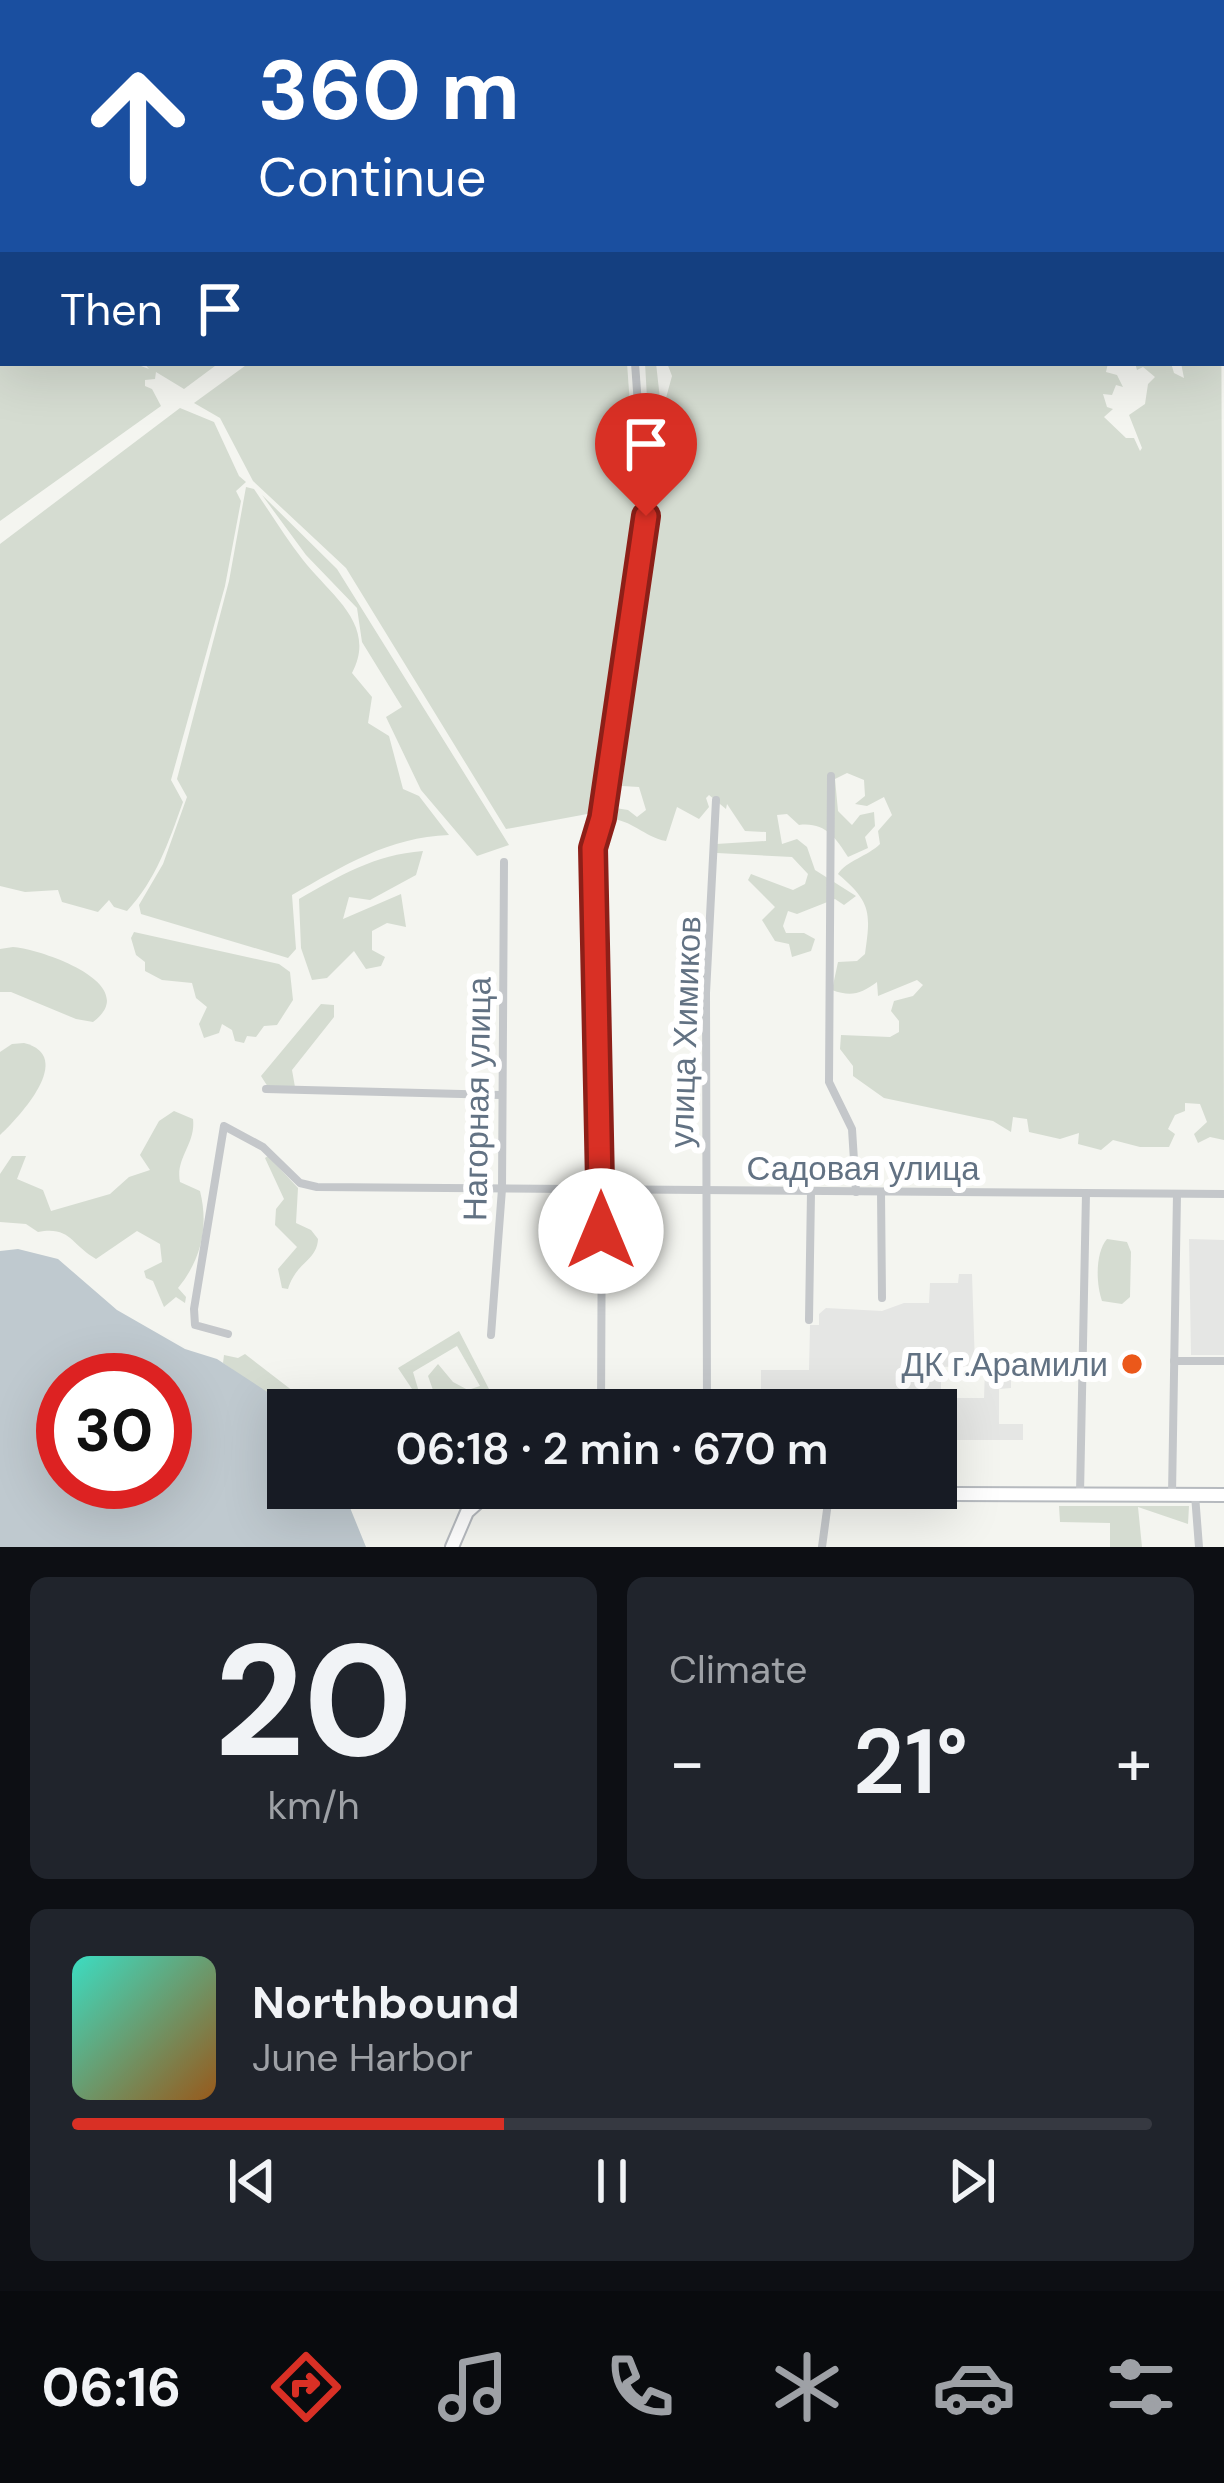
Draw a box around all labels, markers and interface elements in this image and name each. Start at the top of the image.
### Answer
text: 360 m [258,36,520,145]
icon: ahead [60,48,216,204]
text: Continue [258,142,486,213]
icon: arrive [187,276,253,342]
text: Then [60,280,163,339]
pin [595,393,697,516]
icon: arrive [613,411,679,477]
street label: улица Химиков [659,915,711,1149]
street label: Нагорная улица [453,976,501,1221]
street label: Садовая улица [746,1147,980,1190]
position arrow [538,1168,664,1294]
place label: ДК г.Арамили [902,1343,1108,1386]
marker: ДК г.Арамили [1119,1351,1145,1377]
speed limit sign: 30 [36,1353,192,1509]
text: 06:18 · 2 min · 670 m [396,1419,828,1478]
text: 20 [214,1600,413,1803]
text: Climate [669,1644,807,1695]
text: 21° [853,1704,968,1821]
text: − [669,1720,705,1805]
text: + [1116,1720,1152,1805]
text: km/h [267,1780,360,1831]
text: Northbound [252,1973,520,2032]
text: June Harbor [252,2032,473,2083]
icon: previous [219,2148,285,2214]
icon: pause [579,2148,645,2214]
icon: next [939,2148,1005,2214]
icon: directions [264,2345,348,2429]
icon: music [431,2345,515,2429]
icon: phone [598,2345,682,2429]
icon: climate [765,2345,849,2429]
icon: car [932,2345,1016,2429]
icon: filters [1099,2345,1183,2429]
text: 06:16 [41,2352,181,2423]

